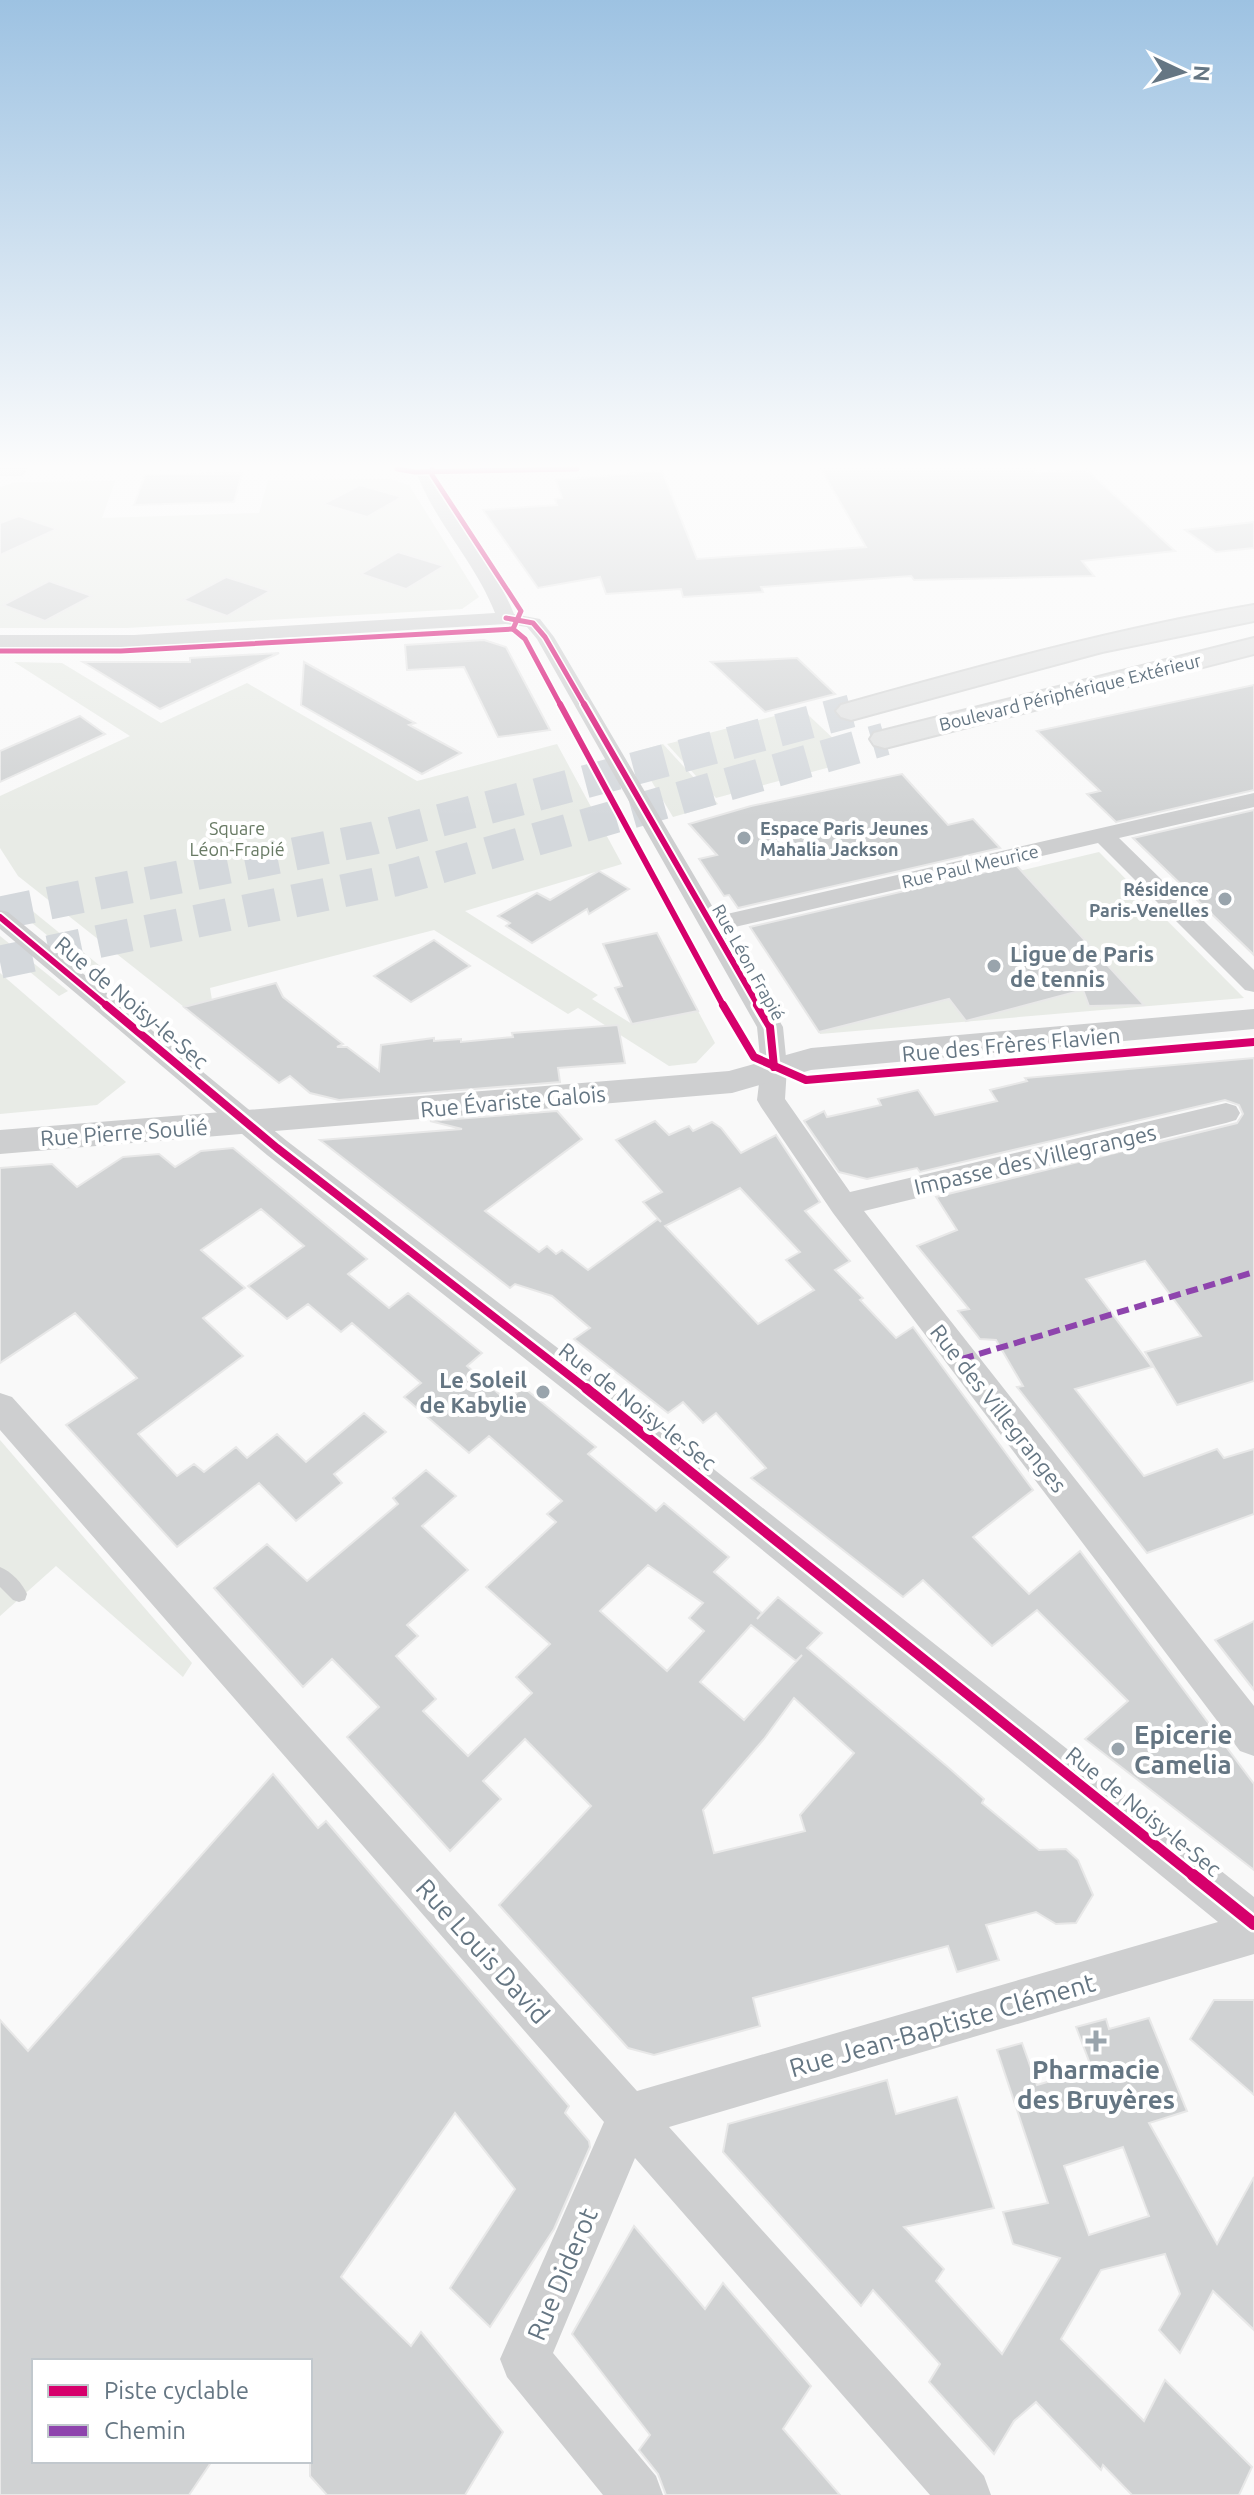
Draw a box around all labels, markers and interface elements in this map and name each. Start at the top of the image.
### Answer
north arrow [1142,32,1222,112]
text: N [1189,64,1215,82]
street label: Boulevard Périphérique Extérieur [937,650,1203,734]
park label: Square Léon-Frapié [189,818,285,859]
place label: Espace Paris Jeunes Mahalia Jackson [760,818,929,859]
marker: Espace Paris Jeunes Mahalia Jackson [735,829,753,847]
street label: Rue Paul Meurice [900,841,1040,891]
place label: Résidence Paris-Venelles [1089,879,1209,920]
marker: Résidence Paris-Venelles [1216,890,1234,908]
street label: Rue Léon Frapié [709,900,789,1024]
street label: Rue de Noisy-le-Sec [50,931,214,1073]
place label: Ligue de Paris de tennis [1010,941,1154,991]
marker: Ligue de Paris de tennis [985,957,1003,975]
street label: Rue des Frères Flavien [901,1022,1121,1066]
street label: Rue Évariste Galois [419,1079,607,1122]
street label: Rue Pierre Soulié [39,1114,209,1150]
street label: Impasse des Villegranges [912,1119,1158,1199]
street label: Rue des Villegranges [926,1319,1072,1497]
street label: Rue de Noisy-le-Sec [555,1337,721,1475]
place label: Le Soleil de Kabylie [419,1367,527,1417]
marker: Le Soleil de Kabylie [534,1383,552,1401]
place label: Epicerie Camelia [1134,1720,1232,1779]
marker: Epicerie Camelia [1109,1740,1127,1758]
street label: Rue de Noisy-le-Sec [1061,1741,1227,1881]
street label: Rue Louis David [411,1873,555,2029]
street label: Rue Jean-Baptiste Clément [786,1967,1098,2083]
marker: Pharmacie des Bruyères [1087,2032,1105,2050]
place label: Pharmacie des Bruyères [1017,2055,1175,2114]
street label: Rue Diderot [521,2204,603,2344]
legend [32,2359,312,2463]
text: Piste cyclable [104,2377,249,2404]
text: Chemin [104,2417,186,2444]

